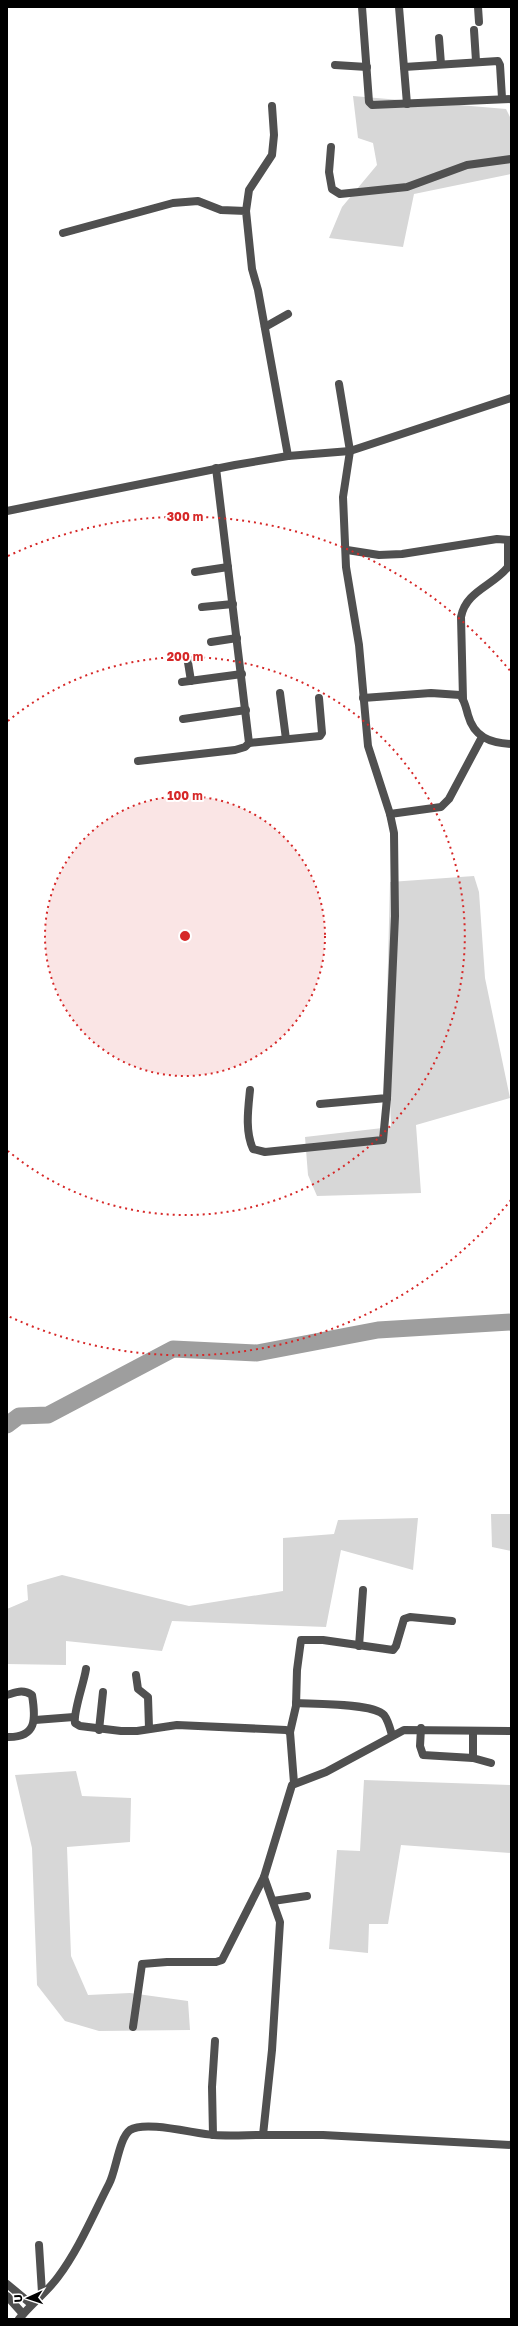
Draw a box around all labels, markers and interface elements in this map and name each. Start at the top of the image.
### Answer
text: 300 m [167,509,203,524]
text: 200 m [167,649,203,664]
text: 100 m [167,788,203,803]
centre of rings [178,929,192,943]
north arrow [8,2278,48,2318]
text: U [11,2294,24,2303]

